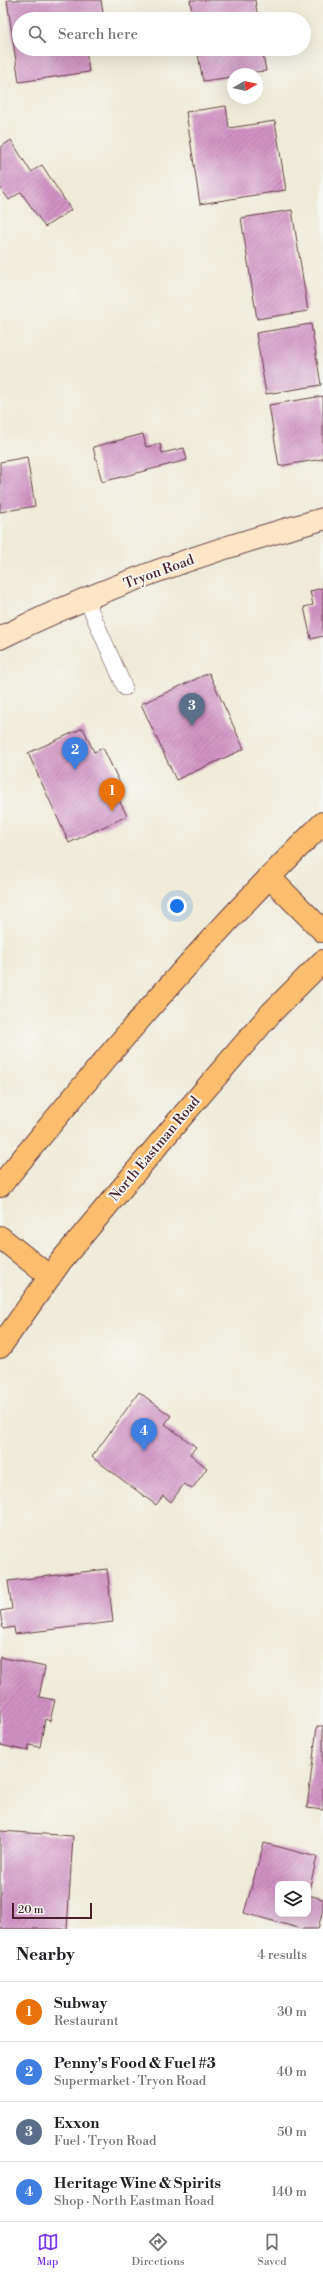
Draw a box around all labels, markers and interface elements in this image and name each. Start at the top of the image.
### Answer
search box [12,12,311,56]
icon: search [26,23,48,45]
text: Search here [58,25,138,44]
north arrow [227,68,263,104]
street label: Tryon Road [121,551,197,593]
pin: 3 [179,693,205,726]
pin: 2 [62,737,88,770]
pin: 1 [99,778,125,811]
your location [167,896,187,916]
street label: North Eastman Road [106,1093,204,1205]
pin: 4 [131,1418,157,1451]
map controls [275,1881,311,1917]
button: layers [275,1881,311,1917]
scale bar [12,1901,92,1920]
text: 20 m [18,1903,43,1917]
text: Nearby [16,1944,75,1966]
text: 4 results [257,1947,307,1963]
text: Subway [54,1994,107,2013]
text: 1 [26,2004,32,2020]
text: 30 m [277,2004,307,2020]
text: Restaurant [54,2013,119,2029]
text: Penny's Food & Fuel #3 [54,2054,216,2073]
text: 2 [25,2064,33,2080]
text: 40 m [277,2064,307,2080]
text: Supermarket · Tryon Road [54,2073,206,2089]
text: Exxon [54,2114,100,2133]
text: 3 [25,2124,33,2140]
text: 50 m [277,2124,307,2140]
text: Fuel · Tryon Road [54,2133,156,2149]
text: Heritage Wine & Spirits [54,2174,221,2193]
text: 4 [25,2184,33,2200]
text: 140 m [271,2184,307,2200]
text: Shop · North Eastman Road [54,2193,214,2209]
tab: Map [37,2231,59,2269]
tab: Directions [132,2231,185,2269]
tab: Saved [258,2231,286,2269]

